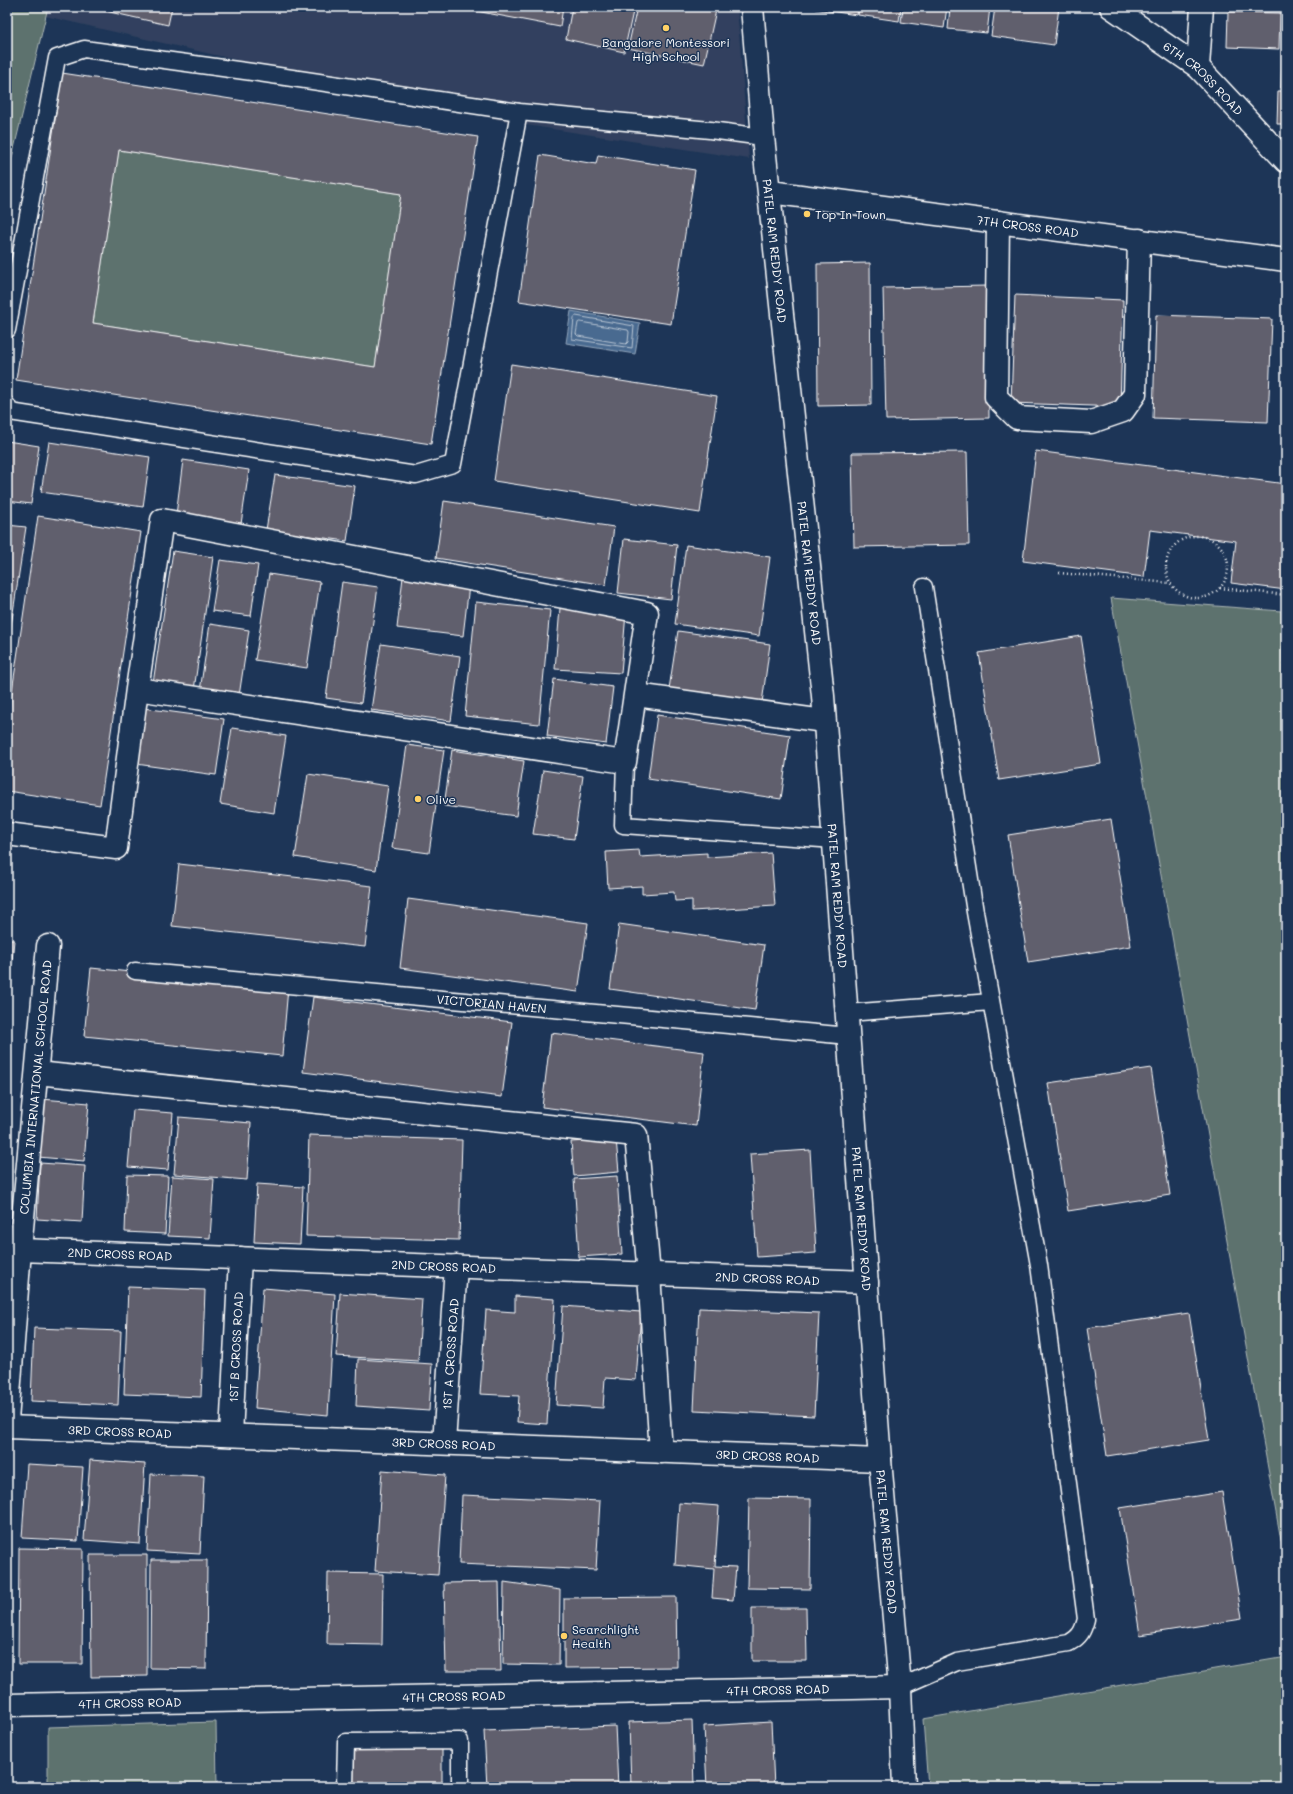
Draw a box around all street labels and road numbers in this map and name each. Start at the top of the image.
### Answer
street label: 6TH CROSS ROAD [1160,38,1247,118]
street label: PATEL RAM REDDY ROAD [760,178,791,324]
street label: 7TH CROSS ROAD [976,211,1080,241]
street label: PATEL RAM REDDY ROAD [794,500,825,646]
street label: PATEL RAM REDDY ROAD [825,823,851,968]
street label: COLUMBIA INTERNATIONAL SCHOOL ROAD [15,959,55,1215]
street label: VICTORIAN HAVEN [436,990,547,1016]
street label: PATEL RAM REDDY ROAD [849,1146,875,1291]
street label: 2ND CROSS ROAD [67,1244,172,1264]
street label: 2ND CROSS ROAD [391,1256,496,1276]
street label: 2ND CROSS ROAD [715,1268,820,1288]
street label: 1ST B CROSS ROAD [225,1291,246,1403]
street label: 1ST A CROSS ROAD [438,1298,462,1411]
street label: 3RD CROSS ROAD [68,1421,172,1441]
street label: 3RD CROSS ROAD [392,1434,496,1453]
street label: 3RD CROSS ROAD [715,1446,820,1466]
street label: PATEL RAM REDDY ROAD [873,1469,902,1615]
street label: 4TH CROSS ROAD [726,1680,830,1698]
street label: 4TH CROSS ROAD [402,1687,506,1705]
street label: 4TH CROSS ROAD [78,1693,182,1712]

